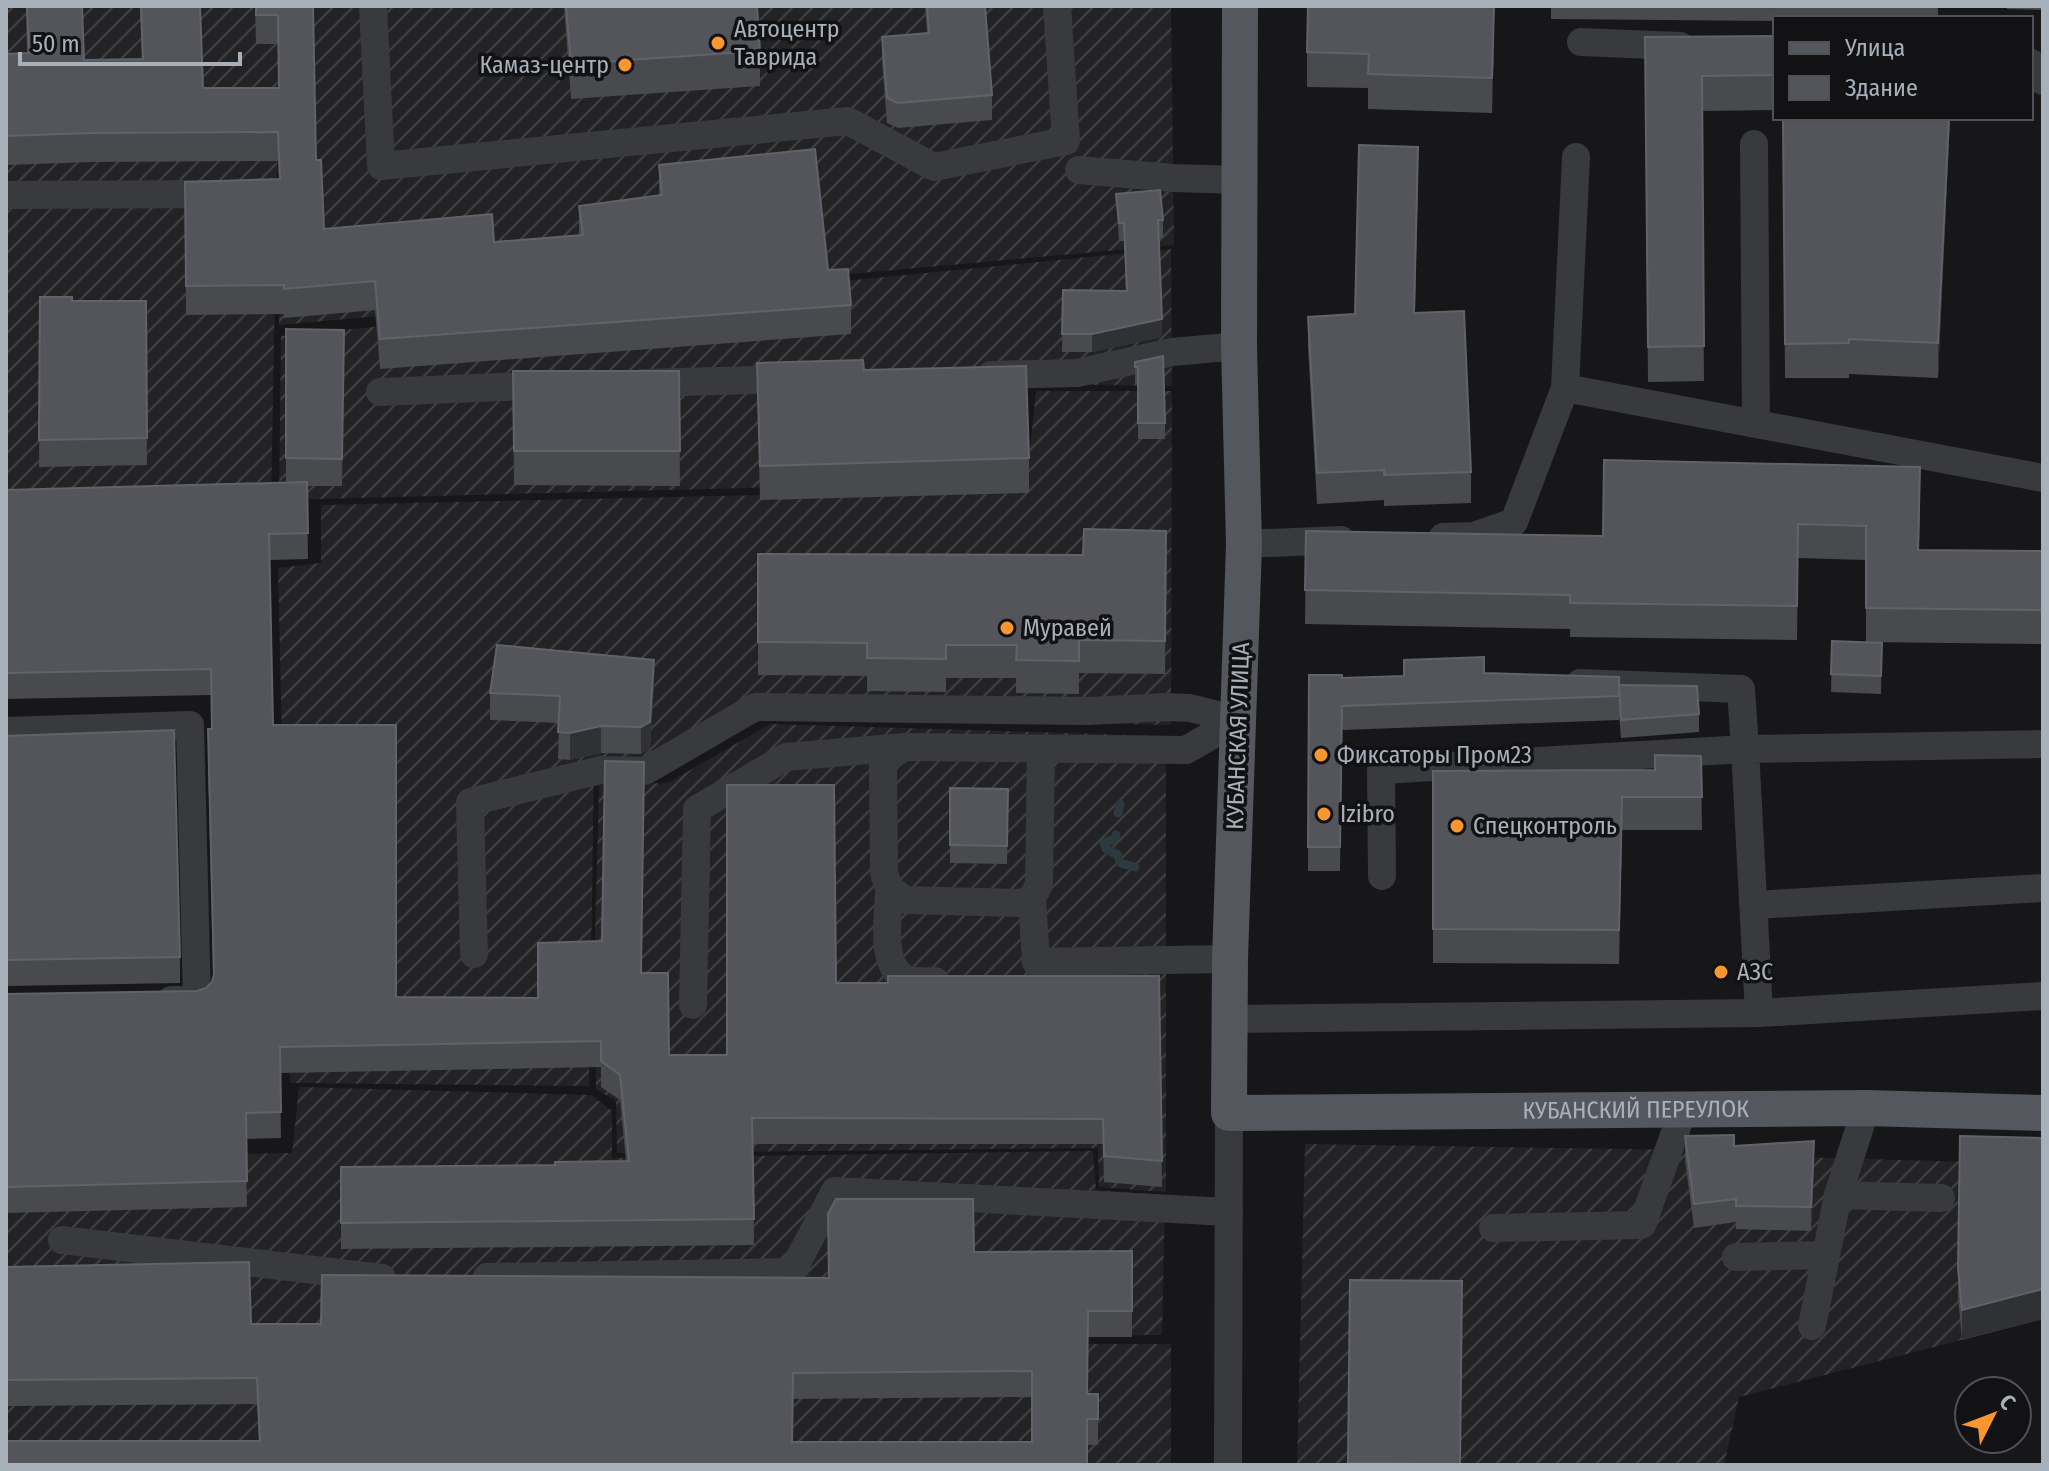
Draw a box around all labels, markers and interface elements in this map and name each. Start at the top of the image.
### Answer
place label: Автоцентр Таврида [734,15,840,71]
scale bar [20,16,240,66]
legend [1773,16,2033,120]
text: 50 m [32,30,80,58]
marker: Автоцентр Таврида [709,34,727,52]
text: Улица [1844,34,1905,62]
place label: Камаз-центр [479,51,609,79]
marker: Камаз-центр [616,56,634,74]
text: Здание [1845,74,1918,102]
place label: Муравей [1023,614,1112,642]
marker: Муравей [998,619,1016,637]
street label: КУБАНСКАЯ УЛИЦА [1221,642,1255,830]
place label: Фиксаторы Пром23 [1337,741,1532,769]
marker: Фиксаторы Пром23 [1312,746,1330,764]
place label: Izibro [1340,800,1395,828]
marker: Izibro [1315,805,1333,823]
place label: Спецконтроль [1473,812,1617,840]
marker: Спецконтроль [1448,817,1466,835]
place label: АЗС [1737,958,1773,986]
marker: АЗС [1712,963,1730,981]
street label: КУБАНСКИЙ ПЕРЕУЛОК [1522,1095,1749,1125]
north arrow [1953,1375,2033,1455]
text: С [1994,1389,2022,1416]

